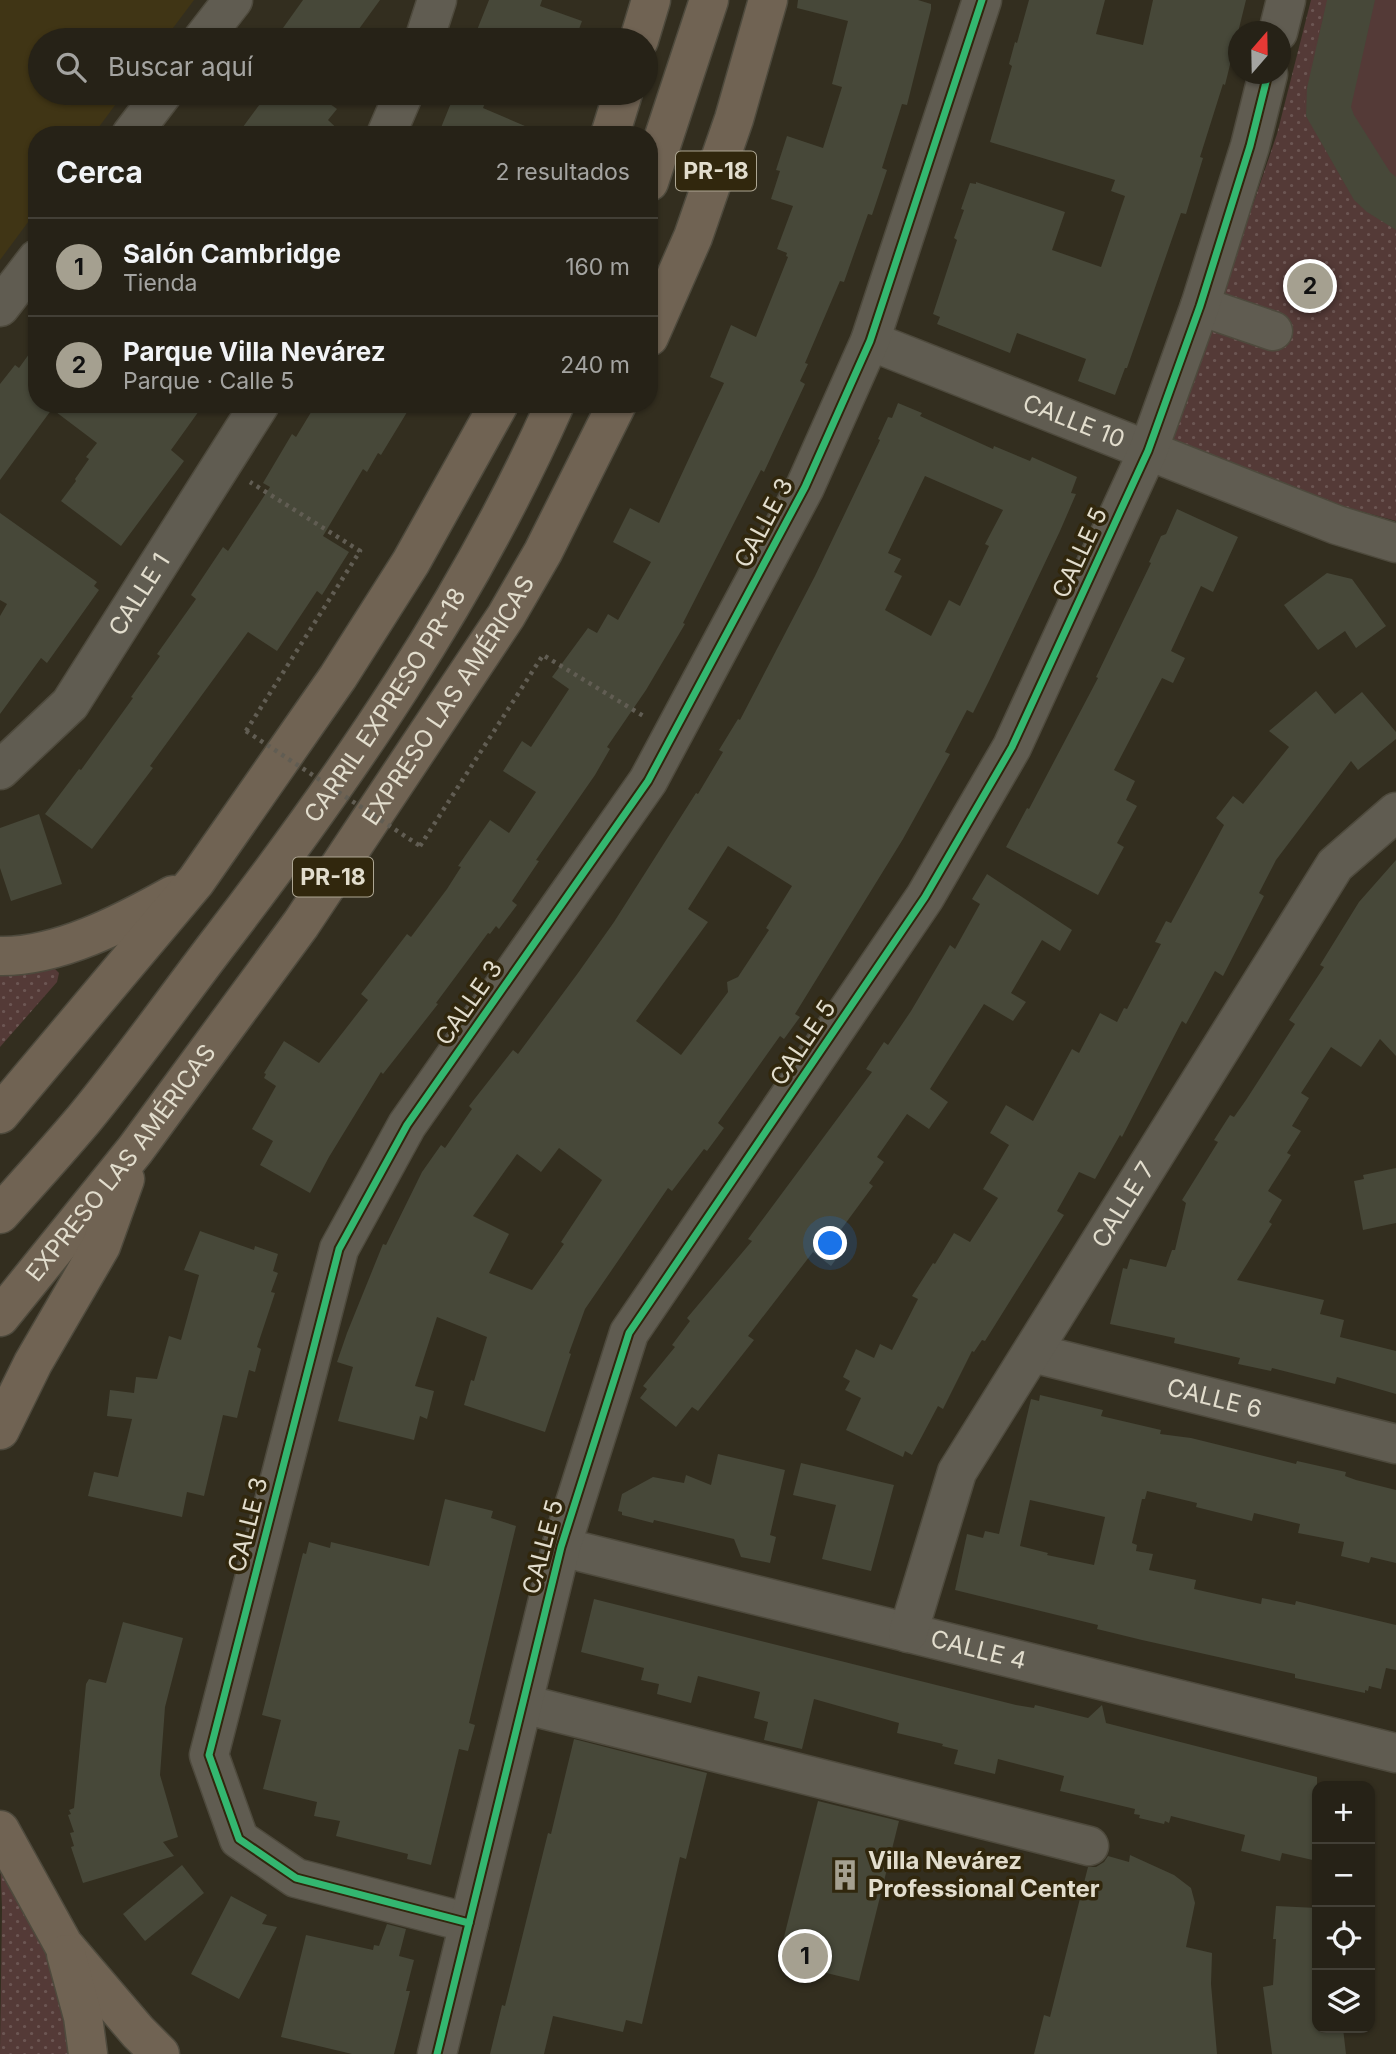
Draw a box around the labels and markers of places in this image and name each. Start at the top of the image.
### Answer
pin: 2 [1287,260,1333,312]
place label: Villa Nevárez Professional Center [868,1846,1100,1903]
building icon: Villa Nevárez Professional Center [828,1858,862,1892]
pin: 1 [782,1930,828,1982]

